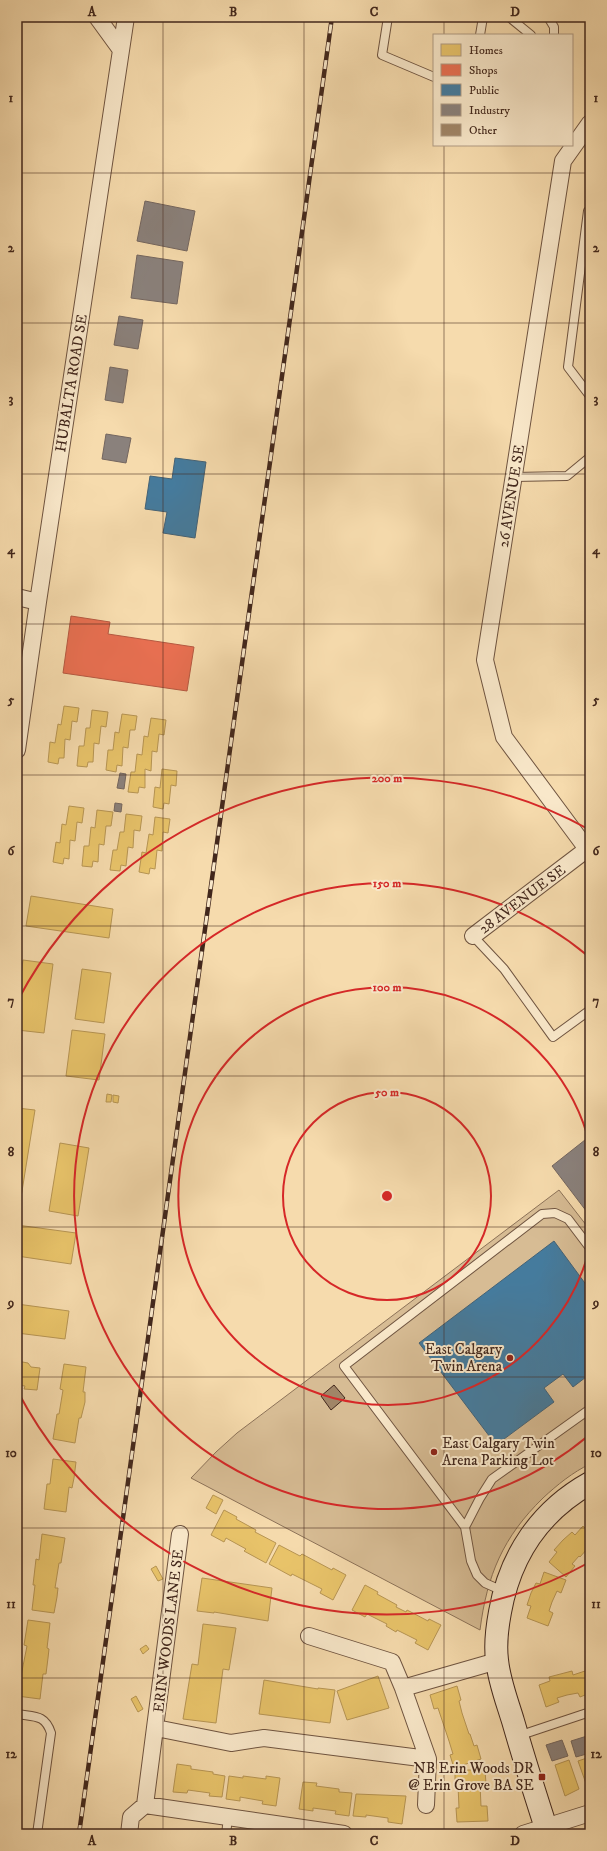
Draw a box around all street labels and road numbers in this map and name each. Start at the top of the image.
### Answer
street label: HUBALTA ROAD SE [51,312,92,453]
street label: 26 AVENUE SE [494,443,529,549]
street label: 28 AVENUE SE [475,860,570,938]
street label: ERIN WOODS LANE SE [149,1548,188,1714]

